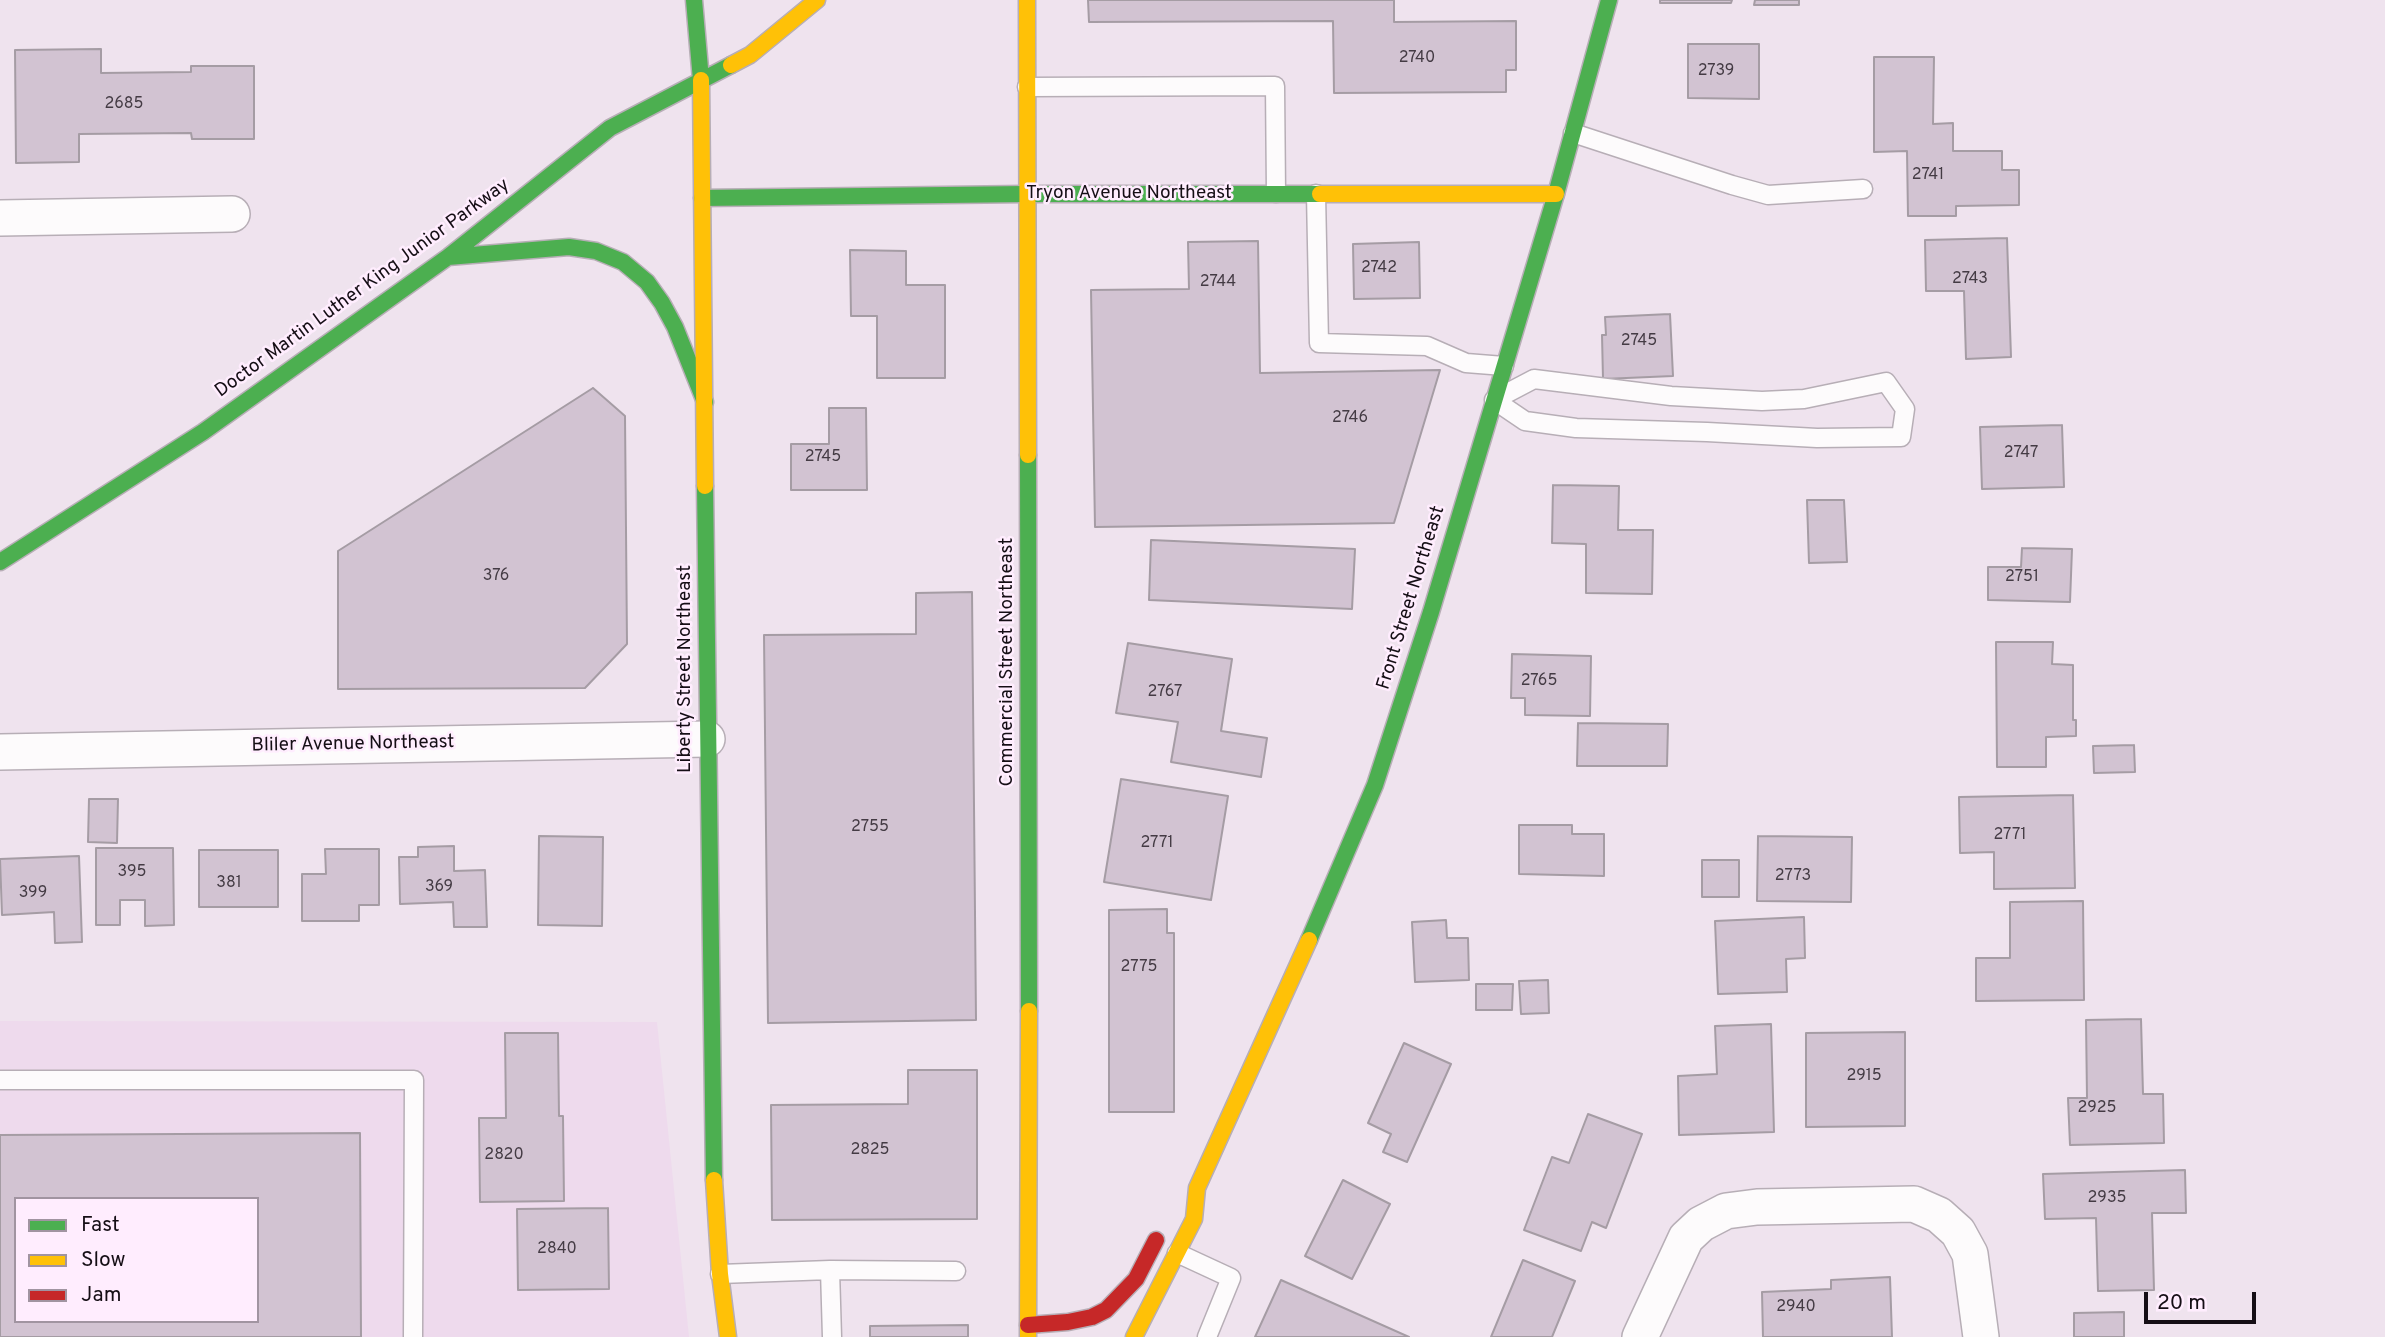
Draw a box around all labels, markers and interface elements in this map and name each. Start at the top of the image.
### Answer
house number: 2740 [1399,49,1435,69]
house number: 2739 [1698,62,1734,82]
house number: 2685 [104,95,144,115]
house number: 2741 [1912,166,1944,186]
street label: Doctor Martin Luther King Junior Parkway [211,175,515,403]
street label: Tryon Avenue Northeast [1026,183,1232,205]
house number: 2742 [1361,259,1397,279]
house number: 2743 [1952,270,1988,290]
house number: 2744 [1200,273,1236,293]
house number: 2745 [1621,332,1657,352]
house number: 2746 [1332,409,1368,429]
house number: 2747 [2004,444,2038,464]
house number: 2745 [805,448,841,468]
street label: Front Street Northeast [1373,503,1451,693]
street label: Commercial Street Northeast [997,538,1019,786]
street label: Liberty Street Northeast [675,565,697,773]
house number: 376 [483,567,509,587]
house number: 2751 [2005,568,2039,588]
house number: 2765 [1521,672,1557,692]
house number: 2767 [1148,683,1182,703]
street label: Bliler Avenue Northeast [251,732,455,758]
house number: 2755 [851,818,889,838]
house number: 2771 [1993,826,2027,846]
house number: 2771 [1140,834,1174,854]
house number: 395 [118,863,146,883]
house number: 2773 [1775,867,1811,887]
house number: 381 [216,874,242,894]
house number: 369 [425,878,453,898]
house number: 399 [19,884,47,904]
house number: 2775 [1121,958,1157,978]
house number: 2915 [1846,1067,1882,1087]
house number: 2925 [2077,1099,2117,1119]
house number: 2825 [851,1141,889,1161]
house number: 2820 [484,1146,524,1166]
house number: 2935 [2088,1189,2126,1209]
legend [14,1197,259,1323]
text: Fast [81,1212,120,1239]
house number: 2840 [537,1240,577,1260]
text: Slow [81,1247,126,1274]
scale bar [2147,1278,2259,1322]
text: Jam [81,1282,122,1309]
text: 20 m [2157,1290,2206,1317]
house number: 2940 [1776,1298,1816,1318]

